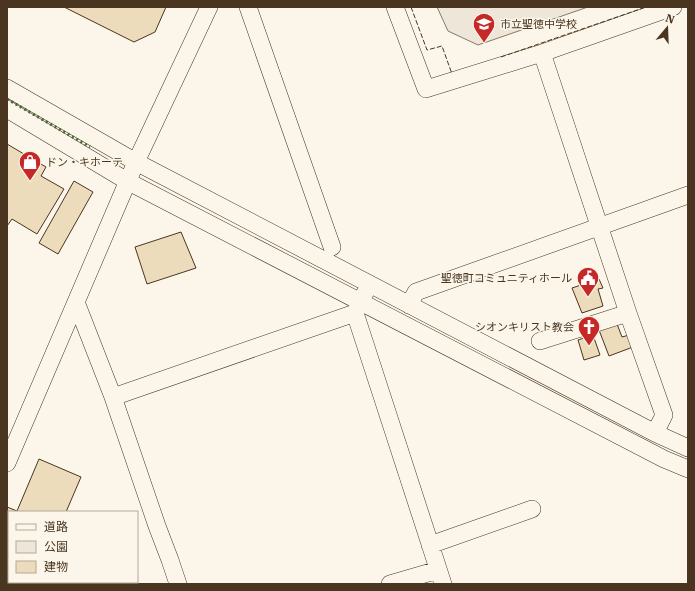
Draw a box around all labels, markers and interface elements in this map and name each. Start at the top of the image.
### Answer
north arrow [647,8,687,48]
school or university icon: 市立聖徳中学校 [471,11,497,44]
text: N [664,11,677,27]
place label: 市立聖徳中学校 [500,17,577,31]
shop icon: ドン・キホーテ [17,149,43,182]
place label: ドン・キホーテ [46,155,123,169]
public building icon: 聖徳町コミュニティホール [575,265,601,298]
place label: 聖徳町コミュニティホール [441,271,572,285]
church icon: シオンキリスト教会 [576,314,602,347]
place label: シオンキリスト教会 [475,320,574,334]
legend [8,511,138,583]
text: 道路 [44,519,68,534]
text: 公園 [44,539,68,554]
text: 建物 [44,559,68,574]

